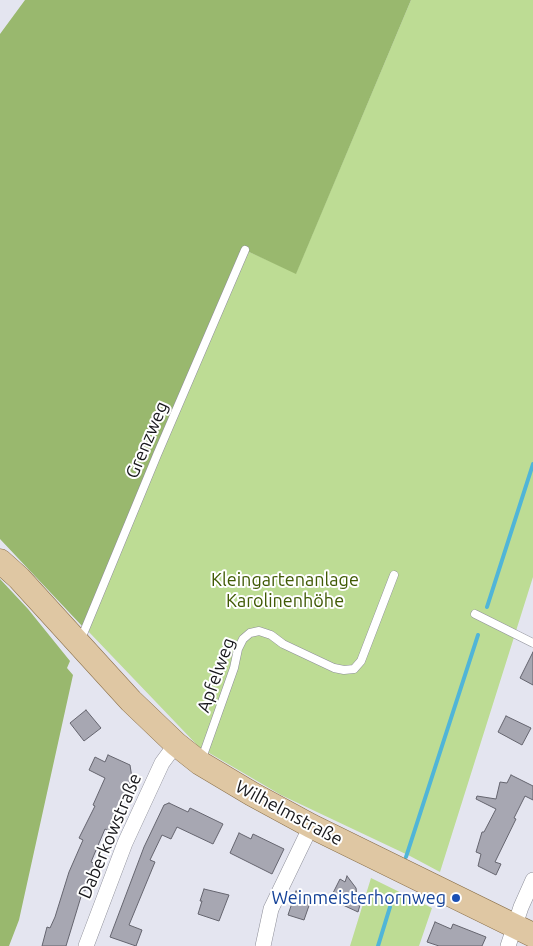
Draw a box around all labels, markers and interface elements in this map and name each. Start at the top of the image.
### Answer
street label: Grenzweg [121,398,173,482]
park label: Kleingartenanlage Karolinenhöhe [211,569,359,612]
street label: Apfelweg [193,635,239,715]
street label: Daberkowstraße [74,770,146,902]
street label: Wilhelmstraße [232,776,346,850]
place label: Weinmeisterhornweg [271,887,446,909]
marker: Weinmeisterhornweg [450,892,462,904]

